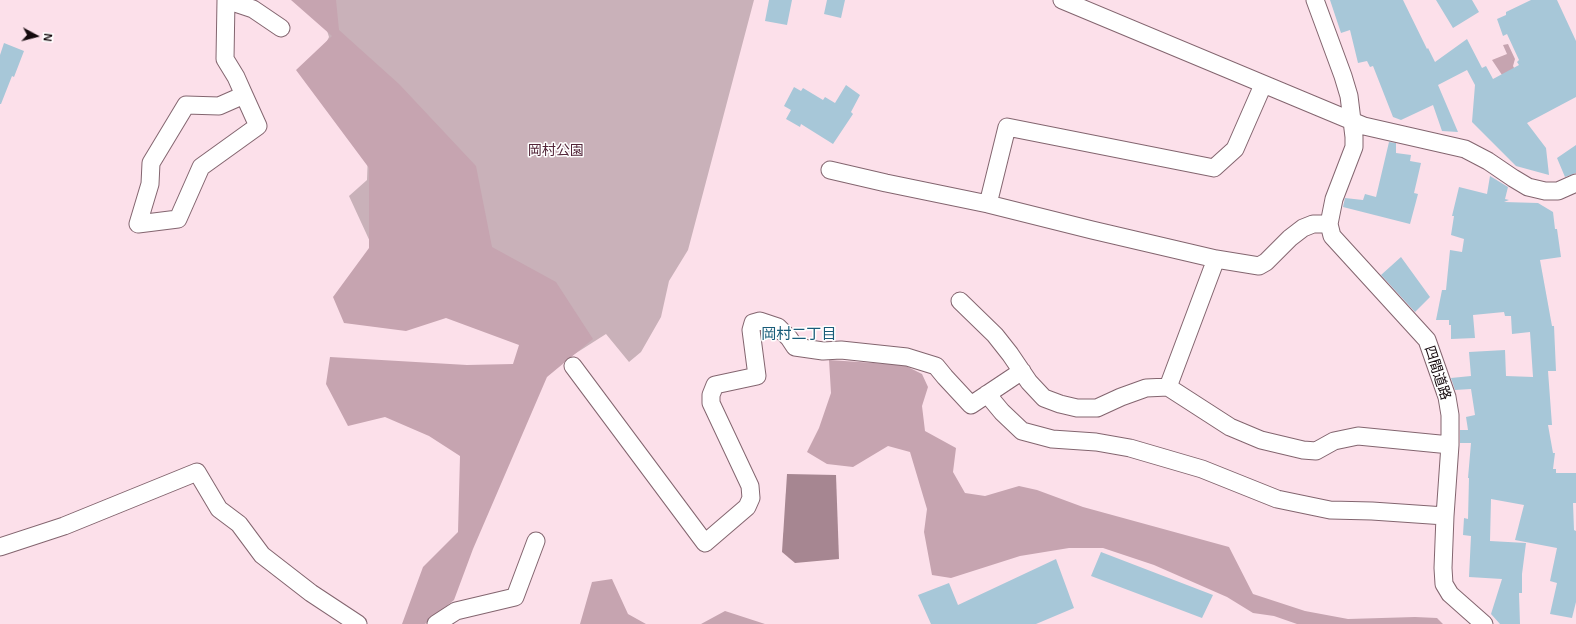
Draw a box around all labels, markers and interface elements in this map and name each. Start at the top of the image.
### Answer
north arrow [16,16,56,56]
text: N [41,33,54,42]
park label: 岡村公園 [528,143,584,159]
district label: 岡村二丁目 [762,326,836,344]
street label: 四間道路 [1420,344,1454,402]

